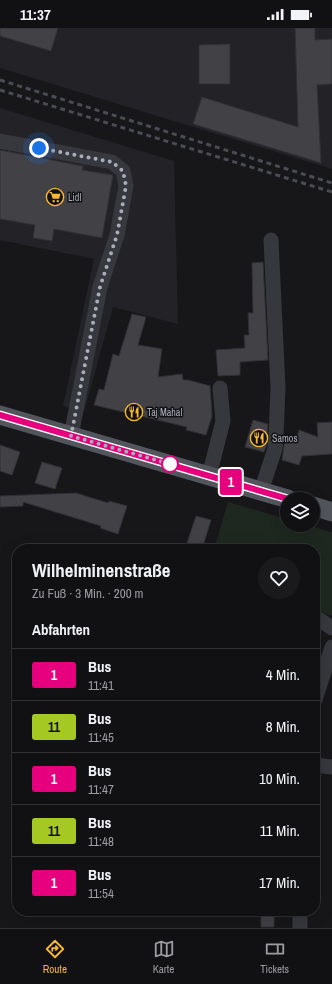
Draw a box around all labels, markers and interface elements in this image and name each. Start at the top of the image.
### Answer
text: 11:37 [20,4,51,25]
your location [29,138,49,158]
supermarket icon: Lidl [45,187,65,207]
place label: Lidl [68,191,81,204]
restaurant icon: Taj Mahal [124,402,144,422]
place label: Taj Mahal [147,406,182,419]
restaurant icon: Samos [249,428,269,448]
place label: Samos [272,432,298,445]
unlabelled marker [161,455,179,473]
line badge: 1 [218,469,244,495]
text: 1 [228,473,234,491]
map controls [280,492,320,532]
button: layers [280,492,320,532]
text: Wilhelminenstraße [32,557,170,583]
button: heart [258,557,300,599]
text: Zu Fuß · 3 Min. · 200 m [32,585,143,602]
text: Abfahrten [32,619,90,640]
text: Bus [88,656,111,677]
text: 4 Min. [266,664,300,685]
text: 1 [51,666,57,684]
text: 11:41 [88,677,114,694]
text: Bus [88,708,111,729]
text: 8 Min. [266,716,300,737]
text: 11 [48,718,60,736]
text: 11:45 [88,729,114,746]
text: Bus [88,760,111,781]
text: 10 Min. [259,768,300,789]
text: 1 [51,770,57,788]
text: 11:47 [88,781,114,798]
text: Bus [88,812,111,833]
text: 11 Min. [260,820,300,841]
text: 11 [48,822,60,840]
text: 11:48 [88,833,114,850]
text: Bus [88,864,111,885]
text: 17 Min. [259,872,300,893]
text: 1 [51,874,57,892]
text: 11:54 [88,885,114,902]
tab: Route [43,938,67,976]
tab: Karte [153,938,175,976]
tab: Tickets [260,938,289,976]

